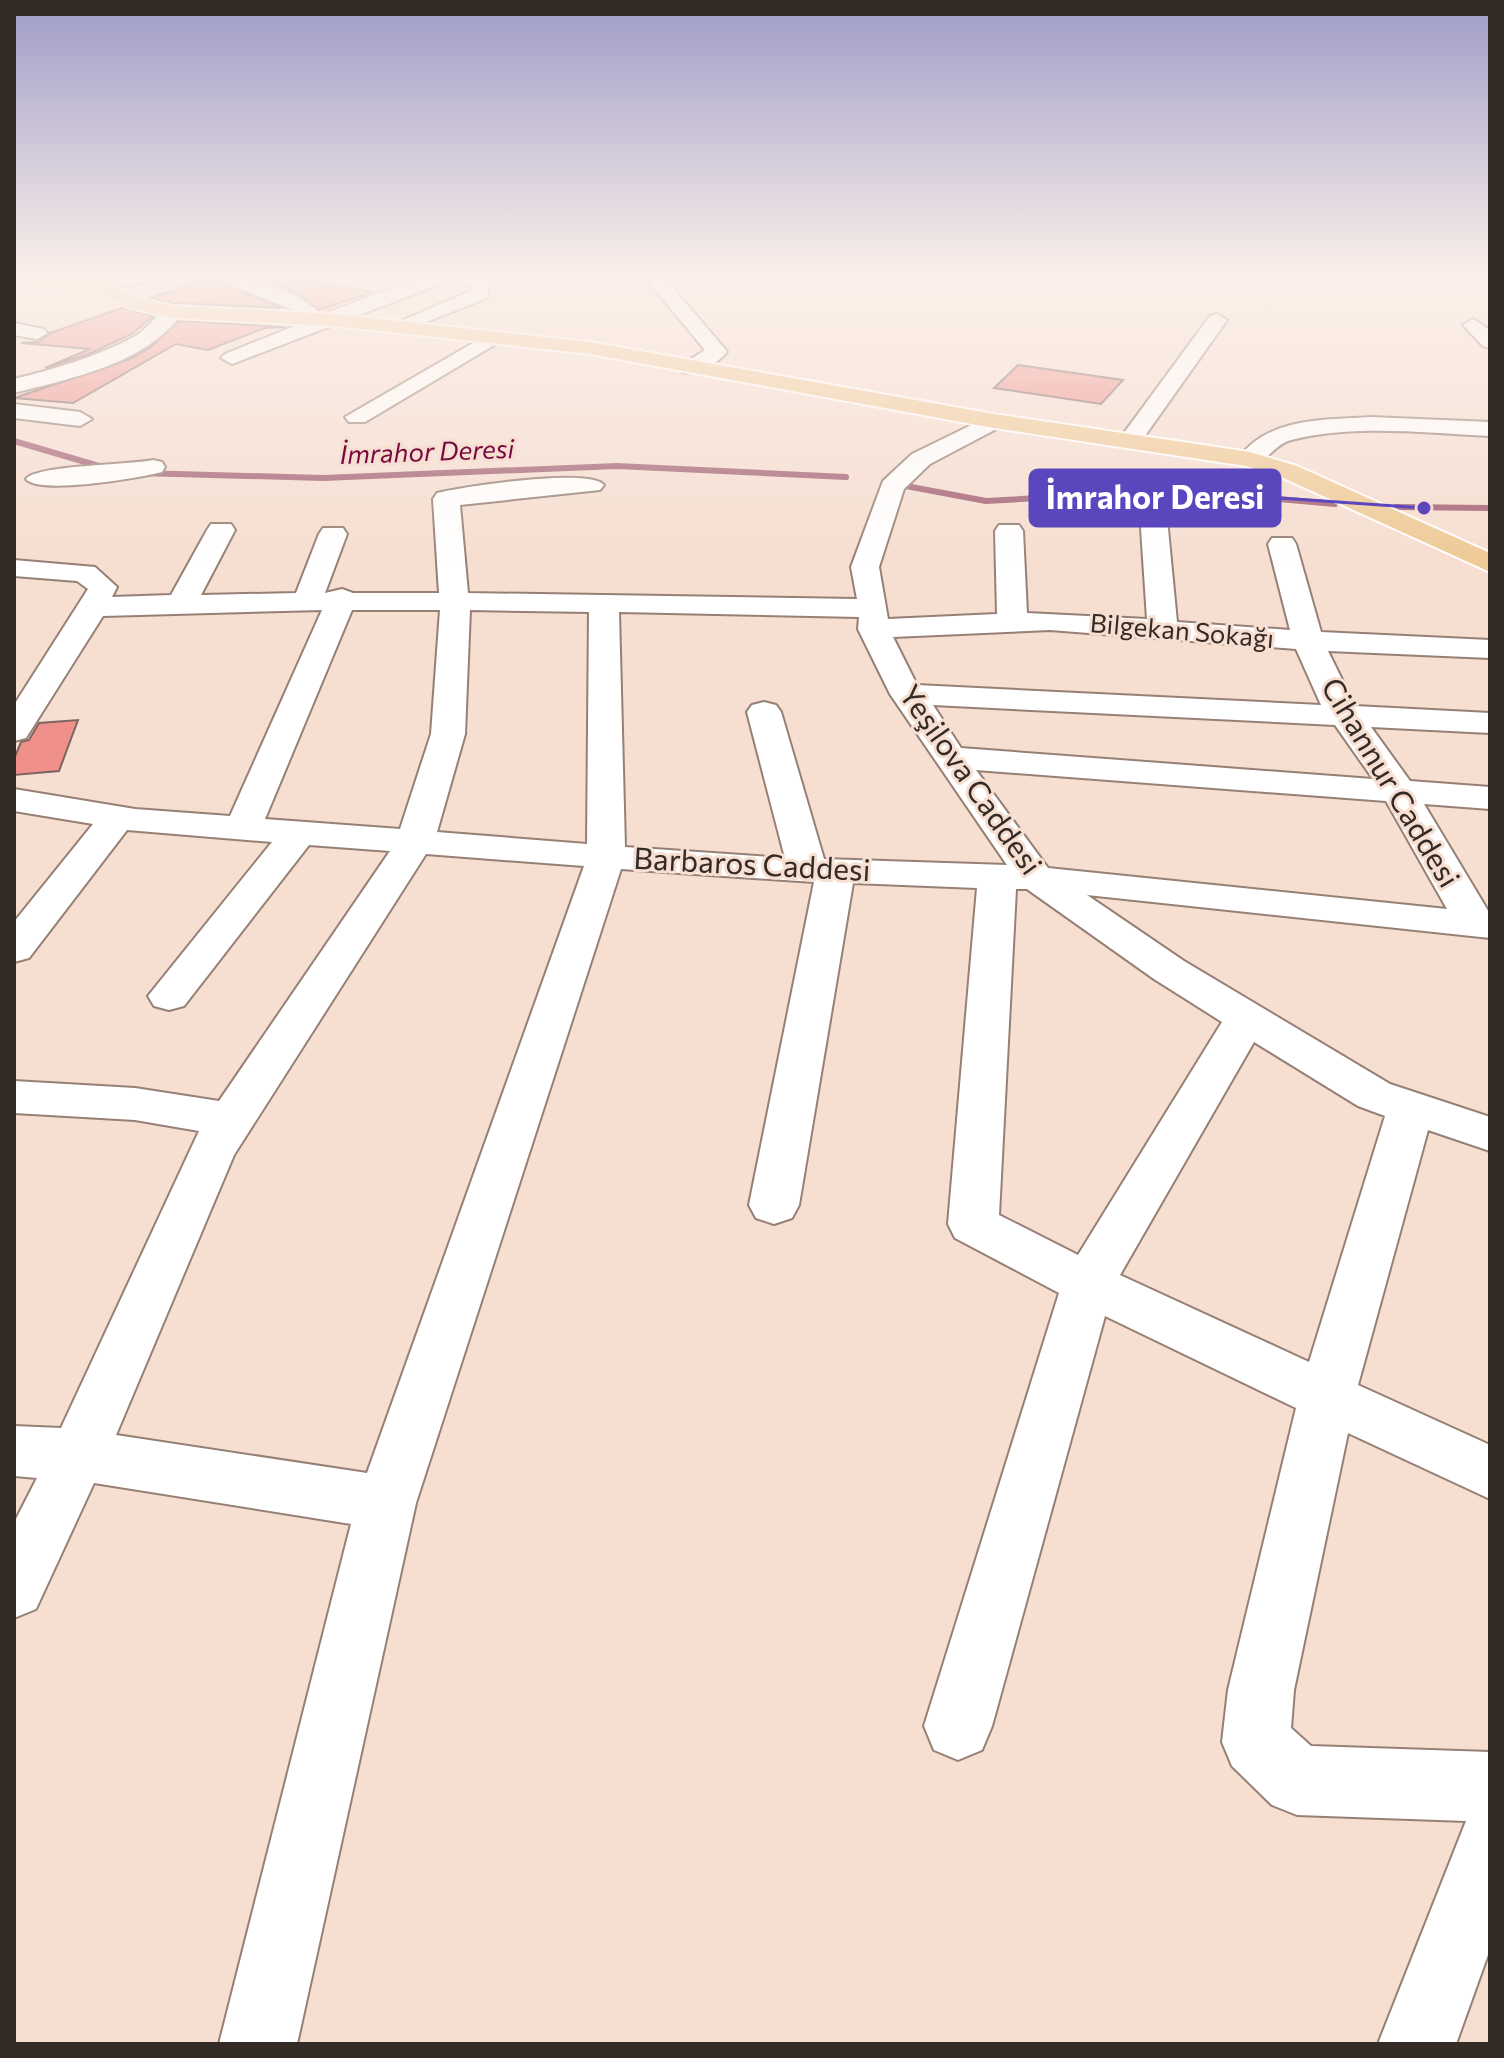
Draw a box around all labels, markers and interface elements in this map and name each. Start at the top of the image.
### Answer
water label: İmrahor Deresi [339,432,516,469]
callout: İmrahor Deresi [1030,470,1280,526]
text: İmrahor Deresi [1046,476,1264,516]
street label: Bilgekan Sokağı [1089,606,1275,653]
street label: Cihannur Caddesi [1315,670,1469,893]
street label: Yeşilova Caddesi [893,676,1051,881]
street label: Barbaros Caddesi [633,838,871,887]

